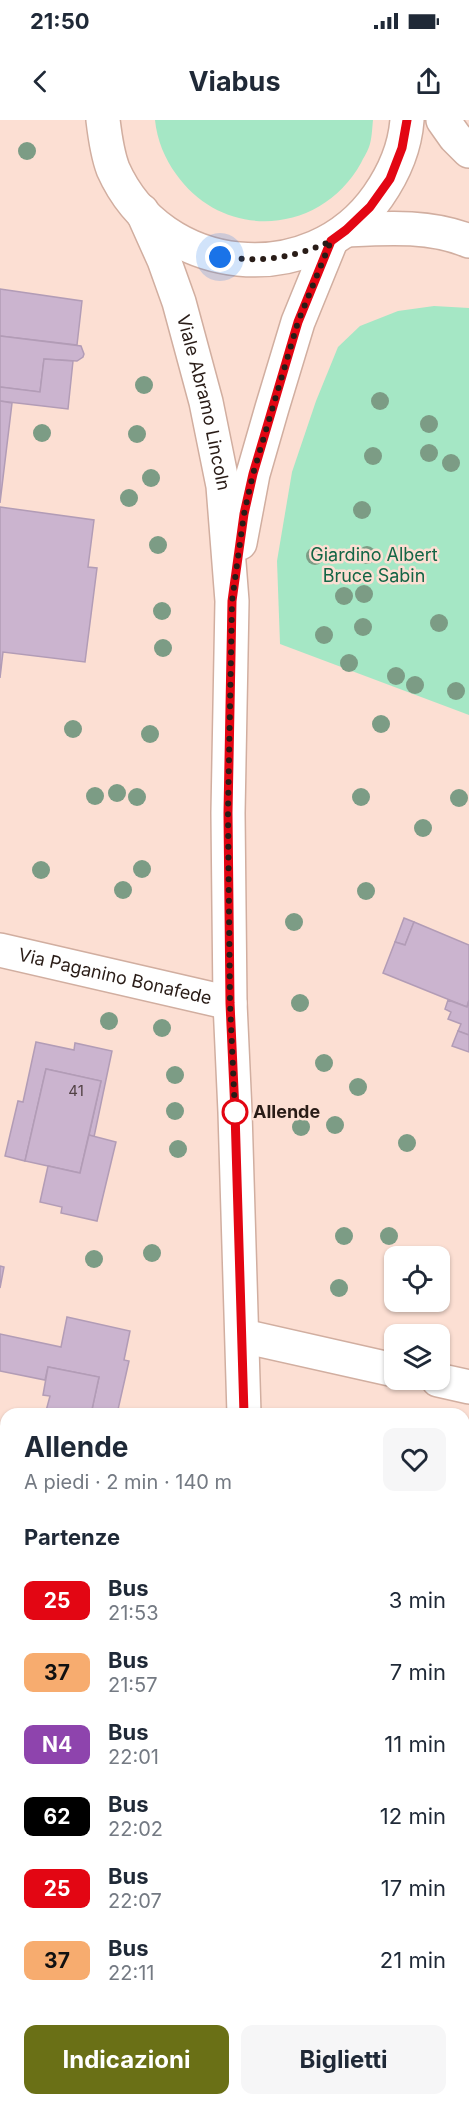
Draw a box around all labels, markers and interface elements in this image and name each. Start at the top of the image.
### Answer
text: 21:50 [30,8,90,34]
icon: back [24,65,57,98]
text: Viabus [188,65,281,98]
icon: share [412,65,445,98]
your location [205,242,235,272]
street label: Viale Abramo Lincoln [173,312,235,492]
park label: Giardino Albert Bruce Sabin [310,544,438,586]
street label: Via Paganino Bonafede [16,944,214,1008]
house number: 41 [68,1081,84,1100]
marker: Allende [222,1099,248,1125]
place label: Allende [253,1101,320,1122]
map controls [384,1246,450,1390]
button: locate [384,1246,450,1312]
button: layers [384,1324,450,1390]
button: heart [383,1428,446,1491]
text: Allende [24,1430,129,1464]
text: A piedi · 2 min · 140 m [24,1470,232,1494]
text: Partenze [24,1524,120,1550]
text: Bus [108,1575,149,1601]
text: 3 min [389,1587,446,1613]
text: 25 [44,1588,70,1613]
text: 21:53 [108,1601,159,1625]
text: Bus [108,1647,149,1673]
text: 7 min [390,1659,446,1685]
text: 37 [44,1660,70,1685]
text: 21:57 [108,1673,158,1697]
text: Bus [108,1719,149,1745]
text: 11 min [384,1731,446,1757]
text: N4 [42,1732,72,1757]
text: 22:01 [108,1745,159,1769]
text: Bus [108,1791,149,1817]
text: 12 min [380,1803,446,1829]
text: 62 [44,1804,70,1829]
text: 22:02 [108,1817,163,1841]
text: Bus [108,1863,149,1889]
text: 17 min [381,1875,446,1901]
text: 25 [44,1876,70,1901]
text: 22:07 [108,1889,162,1913]
text: Bus [108,1935,149,1961]
text: 21 min [380,1947,446,1973]
text: 37 [44,1948,70,1973]
text: 22:11 [108,1961,154,1985]
button: Indicazioni [24,2025,229,2094]
button: Biglietti [241,2025,446,2094]

